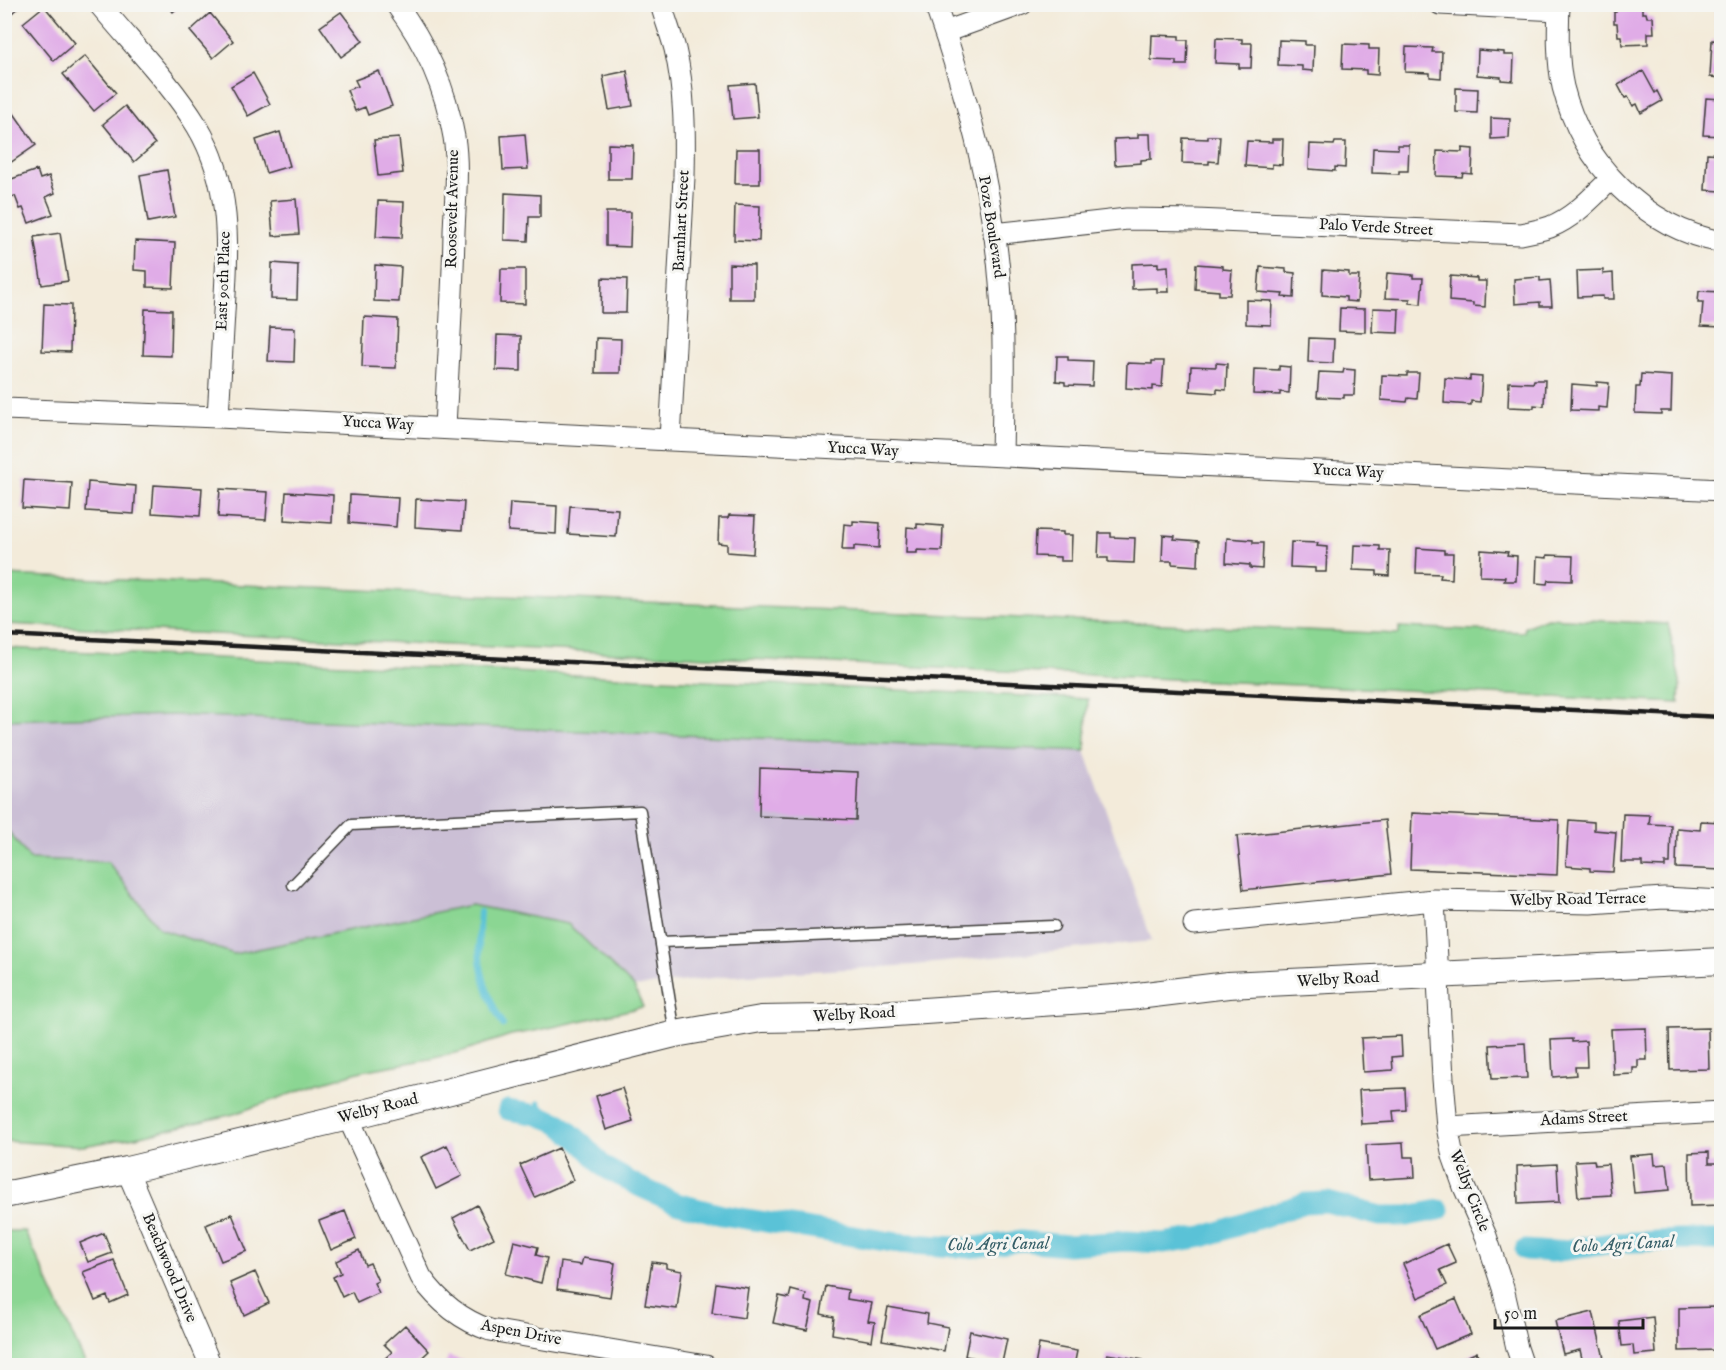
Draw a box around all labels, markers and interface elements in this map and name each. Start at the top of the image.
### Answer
street label: Roosevelt Avenue [442,149,464,269]
street label: Barnhart Street [669,169,695,272]
street label: Poze Boulevard [973,174,1009,280]
street label: Palo Verde Street [1318,215,1434,241]
street label: East 90th Place [212,231,236,331]
street label: Yucca Way [342,412,414,436]
street label: Yucca Way [827,438,899,462]
street label: Yucca Way [1312,460,1384,484]
street label: Welby Road Terrace [1510,889,1646,911]
street label: Welby Road [1296,968,1380,992]
street label: Welby Road [812,1003,896,1027]
street label: Welby Road [336,1089,421,1129]
street label: Adams Street [1539,1107,1629,1131]
street label: Welby Circle [1444,1147,1494,1235]
street label: Beachwood Drive [137,1210,201,1326]
water label: Colo Agri Canal [1572,1231,1676,1259]
water label: Colo Agri Canal [947,1233,1051,1257]
scale bar [1495,1292,1644,1330]
text: 50 m [1504,1303,1537,1326]
street label: Aspen Drive [478,1315,563,1351]

